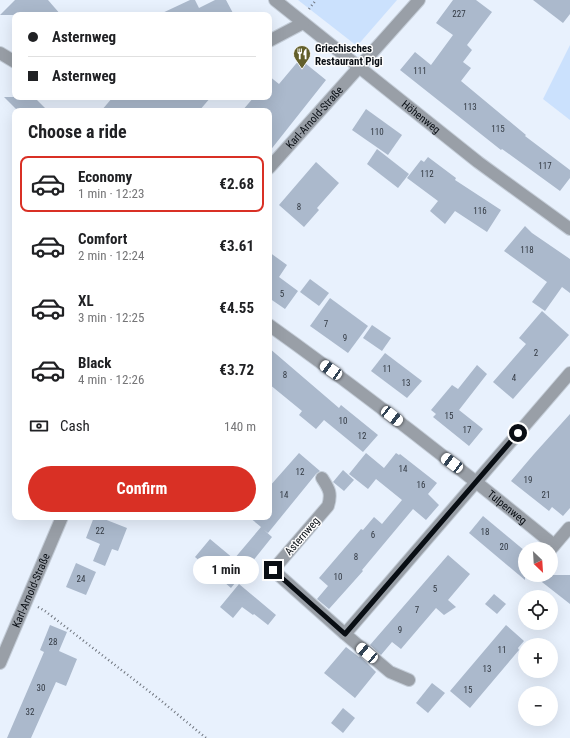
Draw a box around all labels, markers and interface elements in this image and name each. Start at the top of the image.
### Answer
house number: 227 [452,9,466,19]
text: Asternweg [52,28,116,46]
place label: Griechisches Restaurant Pigi [315,42,383,68]
restaurant icon: Griechisches Restaurant Pigi [292,44,312,69]
house number: 111 [413,66,427,76]
text: Asternweg [52,67,116,85]
street label: Karl-Arnold-Straße [283,84,346,152]
street label: Höhenweg [399,98,443,136]
house number: 113 [463,102,477,112]
text: Choose a ride [28,121,127,142]
house number: 115 [491,124,505,134]
house number: 110 [370,127,384,137]
house number: 117 [538,161,552,171]
icon: car [30,166,66,202]
text: Economy [78,168,132,186]
house number: 112 [420,169,434,179]
text: €2.68 [219,175,254,193]
text: 1 min · 12:23 [78,186,144,201]
house number: 8 [297,202,301,212]
house number: 116 [473,206,487,216]
icon: car [30,228,66,264]
text: Comfort [78,230,127,248]
text: €3.61 [219,237,254,255]
house number: 118 [520,245,534,255]
text: 2 min · 12:24 [78,248,144,263]
house number: 5 [280,289,285,299]
icon: car [30,290,66,326]
text: XL [78,292,94,310]
text: €4.55 [219,299,254,317]
text: 3 min · 12:25 [78,310,144,325]
house number: 7 [324,319,329,329]
house number: 9 [343,333,347,343]
house number: 2 [534,348,539,358]
icon: car [30,352,66,388]
text: Black [78,354,111,372]
car [318,358,344,382]
text: €3.72 [219,361,254,379]
house number: 11 [383,364,391,374]
house number: 8 [283,370,287,380]
text: 4 min · 12:26 [78,372,144,387]
house number: 4 [512,373,517,383]
house number: 13 [402,378,410,388]
car [379,404,405,428]
house number: 15 [445,411,454,421]
icon: cash [28,415,50,437]
house number: 10 [339,416,347,426]
text: Cash [60,417,90,435]
text: 140 m [224,419,256,434]
route start [509,424,527,442]
house number: 17 [463,425,472,435]
house number: 12 [358,431,367,441]
car [439,451,465,475]
house number: 14 [399,464,408,474]
button: Confirm [28,466,256,512]
house number: 12 [296,467,305,477]
house number: 19 [524,475,532,485]
house number: 16 [417,480,425,490]
street label: Tulpenweg [485,488,529,527]
house number: 14 [280,490,289,500]
house number: 21 [542,490,550,500]
street label: Asternweg [282,515,322,558]
house number: 22 [96,526,105,536]
house number: 18 [481,527,489,537]
house number: 6 [371,530,375,540]
house number: 20 [500,542,508,552]
north arrow [518,542,558,582]
map controls [518,542,558,726]
street label: Karl-Arnold-Straße [10,551,53,630]
house number: 8 [354,552,358,562]
callout: 1 min [193,556,259,584]
route end [264,561,282,579]
text: 1 min [212,562,240,577]
house number: 10 [334,572,342,582]
house number: 24 [77,574,86,584]
house number: 5 [433,584,438,594]
button: locate [518,590,558,630]
house number: 7 [415,605,420,615]
house number: 9 [398,625,402,635]
house number: 28 [49,637,57,647]
button: + [518,638,558,678]
car [354,641,380,665]
house number: 11 [498,645,506,655]
house number: 13 [483,664,491,674]
house number: 30 [37,683,45,693]
house number: 15 [464,685,473,695]
button: − [518,686,558,726]
house number: 32 [26,707,35,717]

